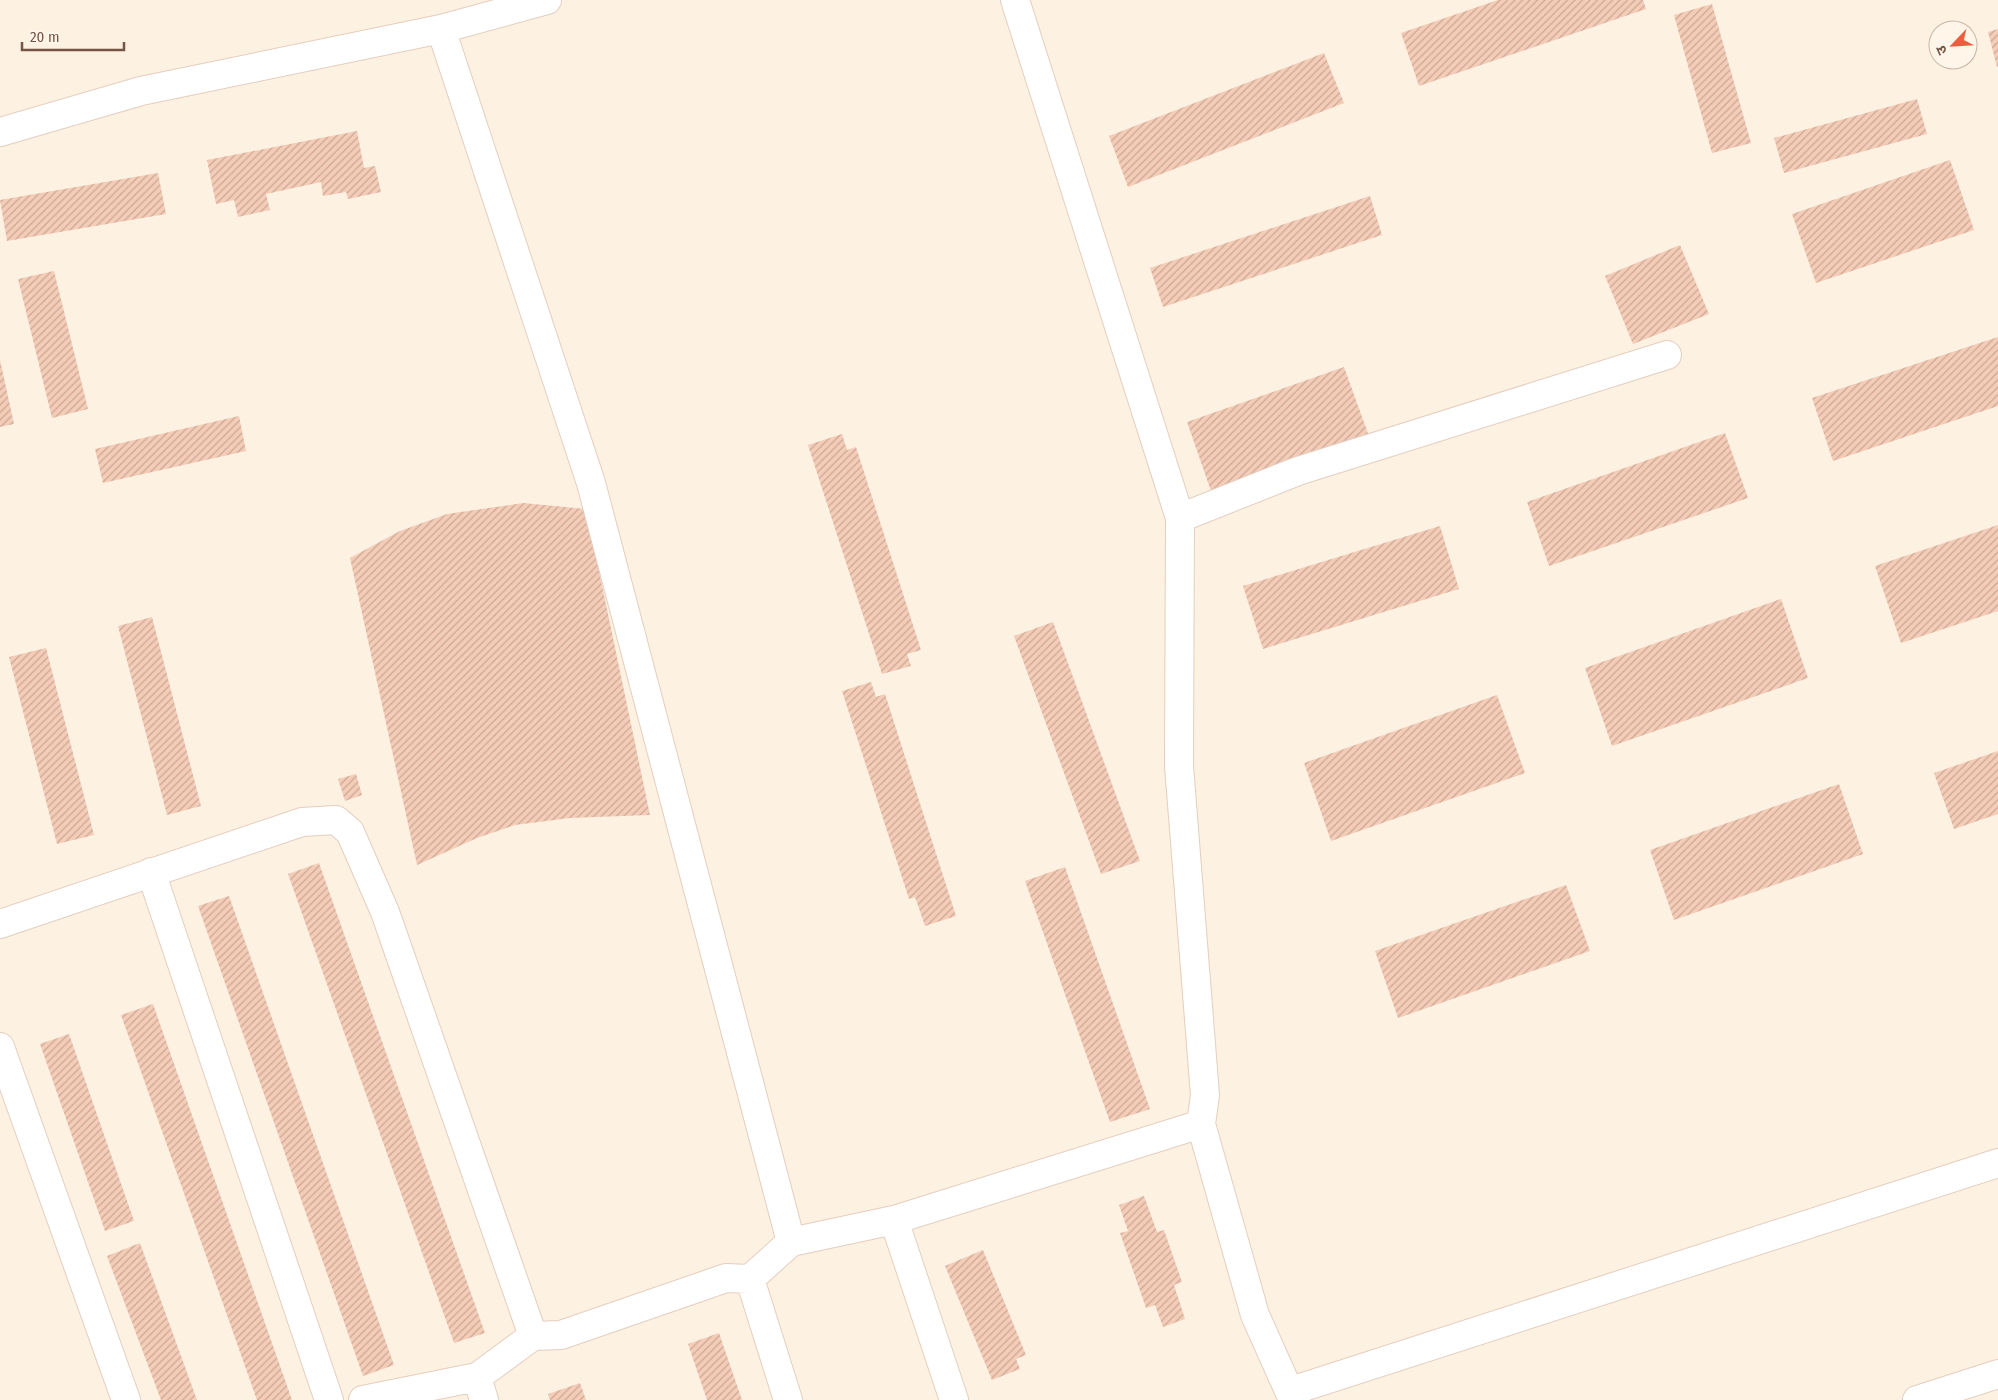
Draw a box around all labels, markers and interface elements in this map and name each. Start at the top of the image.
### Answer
scale bar [22,20,125,52]
north arrow [1928,20,1978,70]
text: 20 m [30,28,60,46]
text: उ [1932,42,1951,58]

